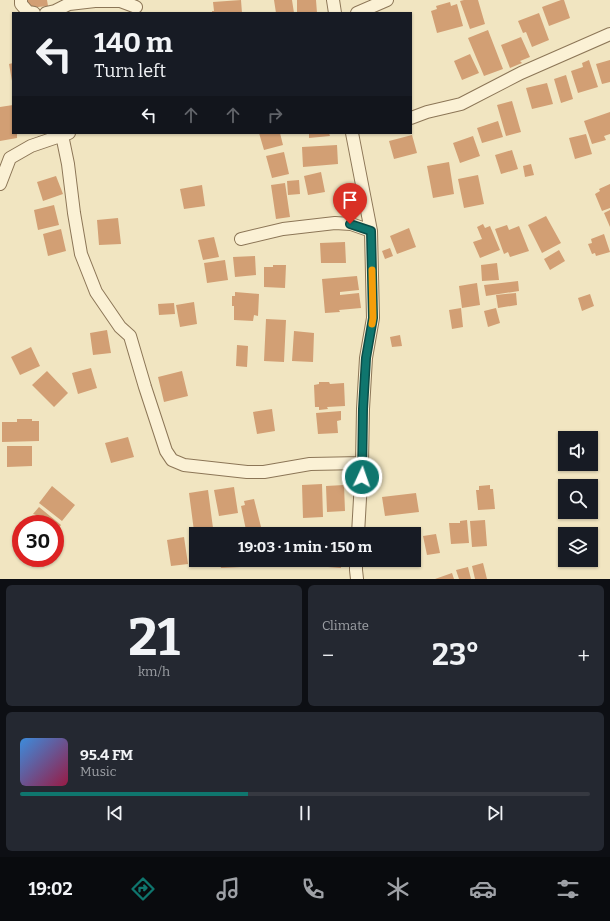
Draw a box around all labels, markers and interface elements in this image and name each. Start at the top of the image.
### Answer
text: 140 m [94,26,173,59]
icon: left [28,28,80,80]
text: Turn left [94,60,166,82]
icon: left [138,104,160,126]
icon: ahead [180,104,202,126]
icon: ahead [222,104,244,126]
icon: right [264,104,286,126]
pin [333,183,367,224]
icon: arrive [339,189,361,211]
map controls [558,431,598,567]
button: sound [558,431,598,471]
position arrow [341,456,383,498]
button: search [558,479,598,519]
speed limit sign: 30 [12,515,64,567]
button: layers [558,527,598,567]
text: 19:03 · 1 min · 150 m [238,538,372,556]
text: 21 [128,606,180,669]
text: Climate [322,618,369,633]
text: 23° [432,637,479,673]
text: − [322,642,334,669]
text: + [577,642,590,669]
text: km/h [138,664,170,679]
text: 95.4 FM [80,746,133,764]
text: Music [80,764,116,779]
icon: previous [104,802,126,824]
icon: pause [294,802,316,824]
icon: next [484,802,506,824]
icon: directions [129,875,157,903]
icon: music [214,875,242,903]
icon: phone [299,875,327,903]
icon: climate [384,875,412,903]
icon: car [469,875,497,903]
icon: filters [554,875,582,903]
text: 19:02 [28,878,73,900]

